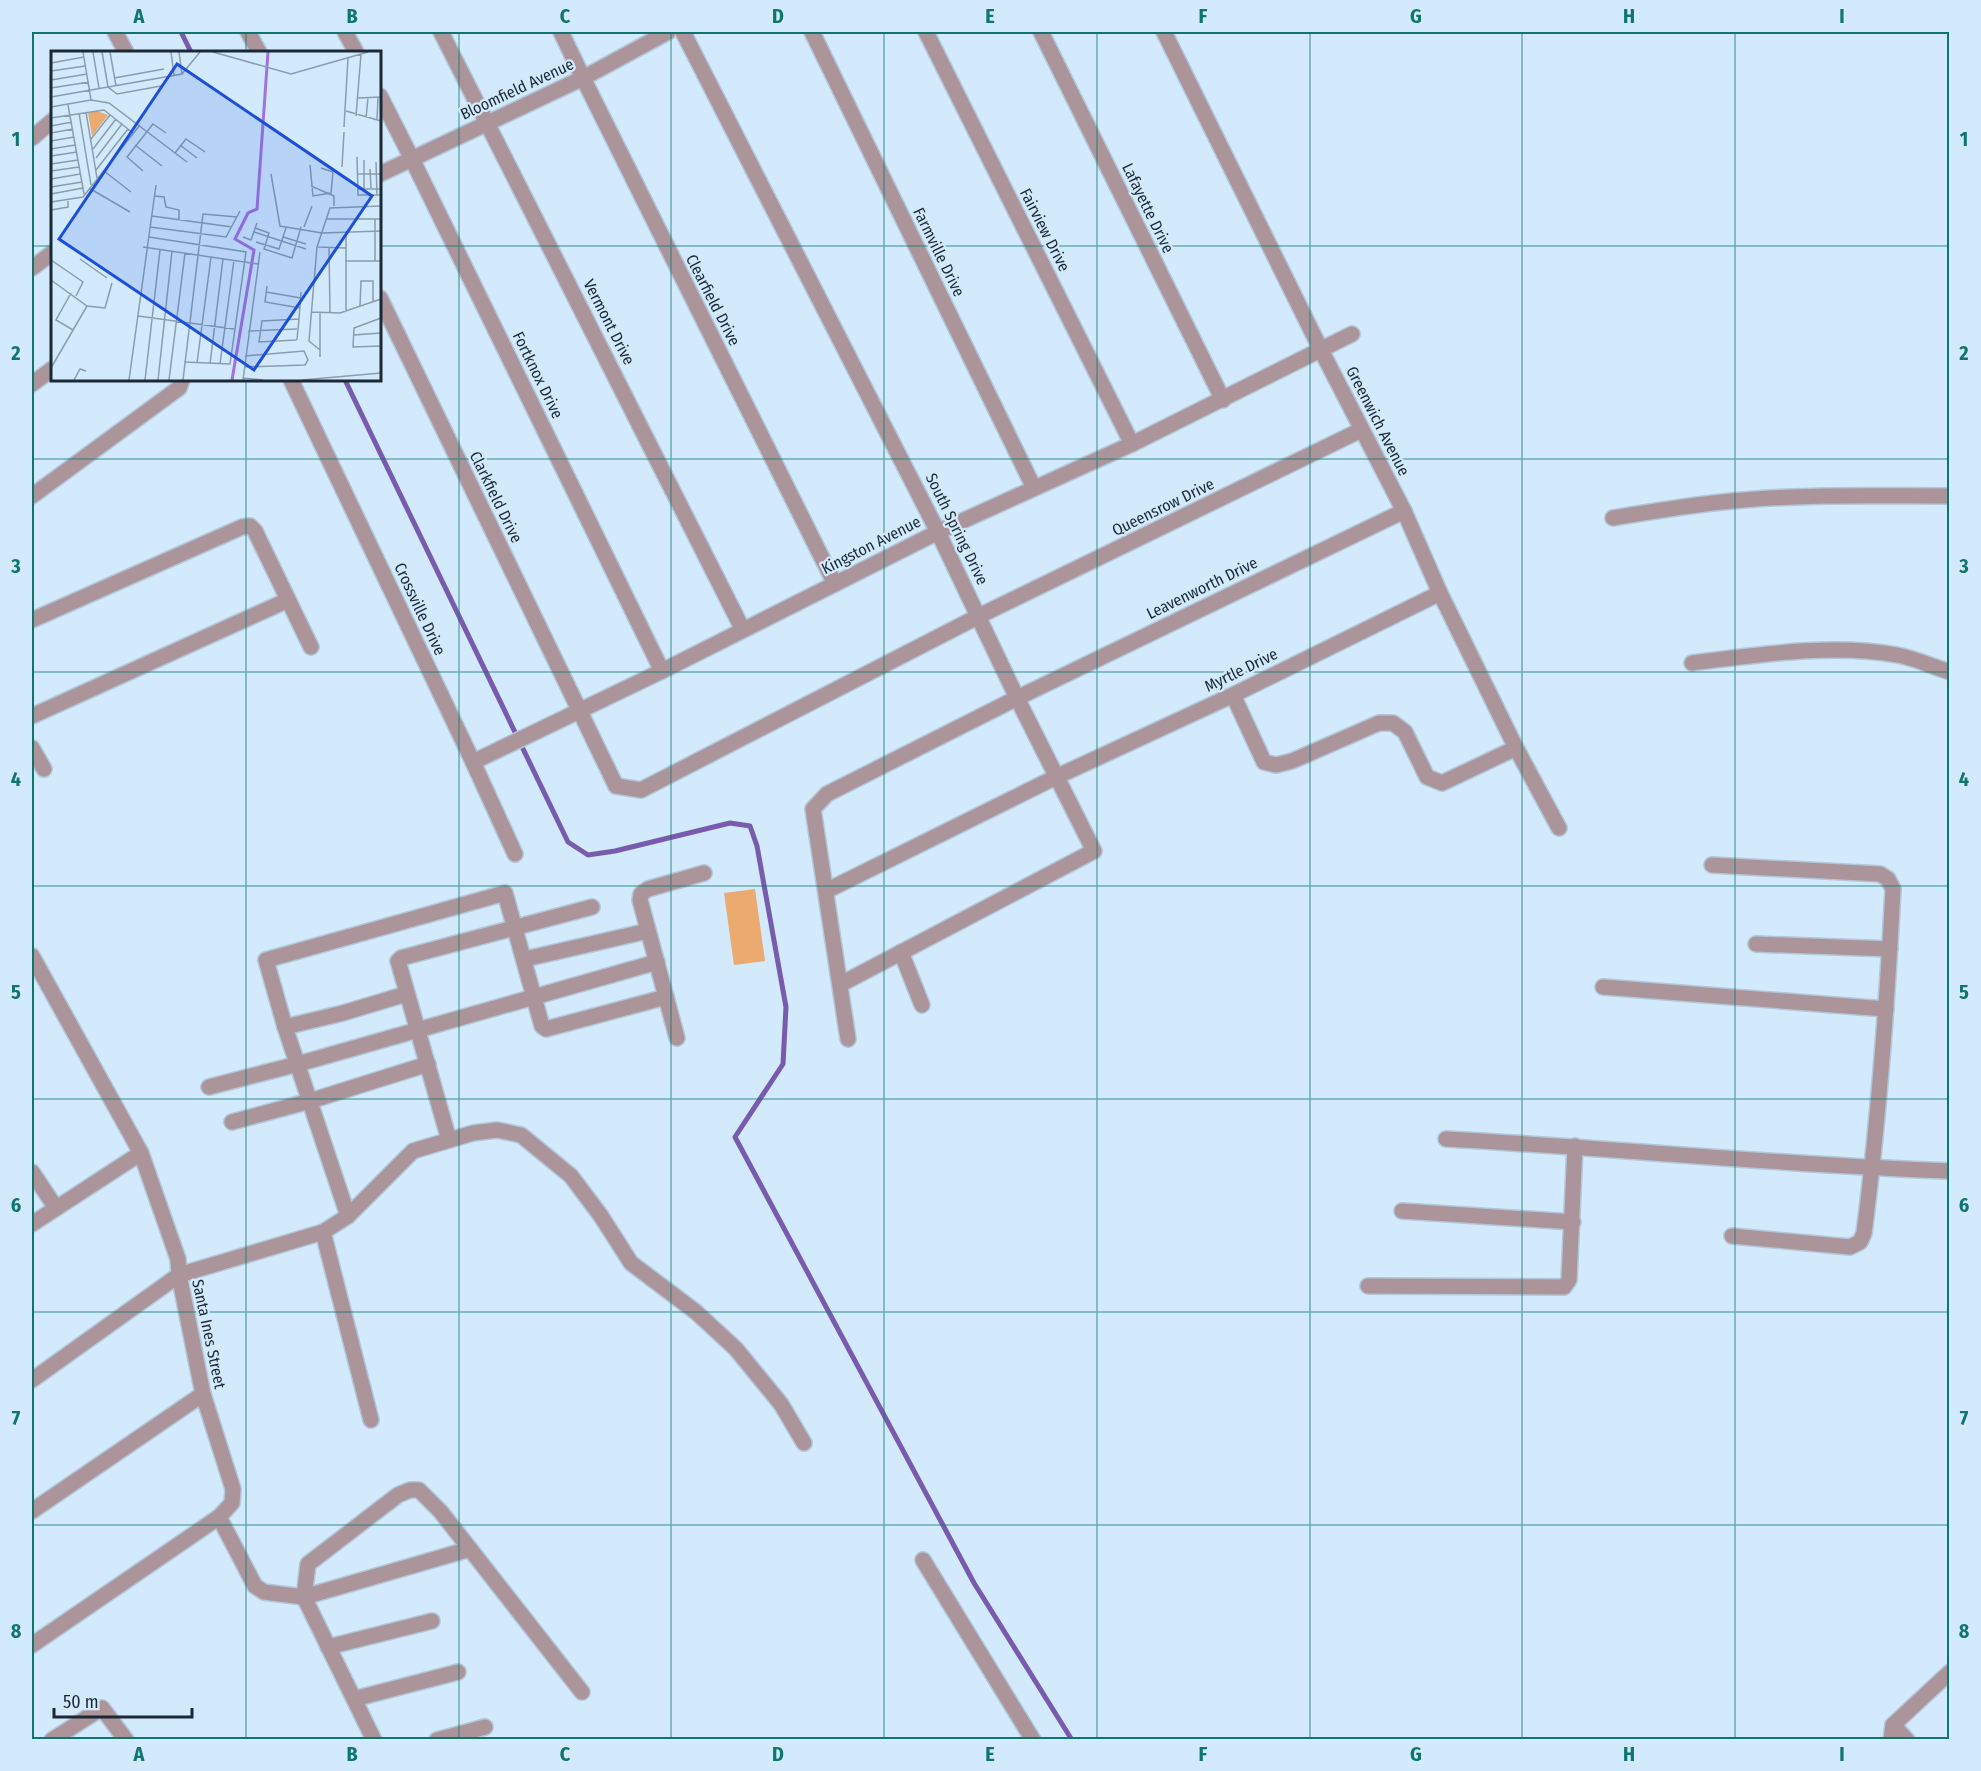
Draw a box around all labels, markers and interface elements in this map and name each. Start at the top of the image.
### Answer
text: A [133,4,146,28]
text: B [346,4,358,28]
text: C [560,4,571,28]
text: D [772,4,784,28]
text: E [985,4,995,28]
text: F [1199,4,1208,28]
text: G [1410,4,1422,28]
text: H [1623,4,1635,28]
text: I [1839,4,1845,28]
inset map [51,51,381,381]
street label: Bloomfield Avenue [457,54,577,124]
text: 1 [12,127,20,151]
text: 1 [1960,127,1968,151]
street label: Lafayette Drive [1118,160,1178,256]
street label: Fairview Drive [1016,185,1074,275]
street label: Farmville Drive [909,204,969,300]
street label: Clearfield Drive [682,251,744,349]
street label: Vermont Drive [579,276,639,368]
street label: Fortknox Drive [509,328,567,422]
text: 2 [10,341,21,365]
text: 2 [1958,341,1969,365]
street label: Greenwich Avenue [1342,363,1414,479]
street label: Clarkfield Drive [466,448,526,546]
street label: South Spring Drive [922,470,992,588]
street label: Queensrow Drive [1109,474,1217,540]
street label: Kingston Avenue [818,512,924,578]
street label: Leavenworth Drive [1143,553,1261,623]
text: 3 [10,554,21,578]
text: 3 [1958,554,1969,578]
street label: Crossville Drive [390,560,450,658]
street label: Myrtle Drive [1201,644,1281,696]
text: 4 [11,767,21,791]
text: 4 [1959,767,1969,791]
text: 5 [11,980,21,1004]
text: 5 [1959,980,1969,1004]
text: 6 [11,1193,21,1217]
text: 6 [1959,1193,1969,1217]
street label: Santa Ines Street [188,1278,230,1391]
text: 7 [12,1406,21,1430]
text: 7 [1960,1406,1969,1430]
text: 8 [11,1619,22,1643]
text: 8 [1959,1619,1970,1643]
scale bar [54,1681,192,1719]
text: 50 m [63,1691,99,1713]
text: A [133,1742,146,1766]
text: B [346,1742,358,1766]
text: C [560,1742,571,1766]
text: D [772,1742,784,1766]
text: E [985,1742,995,1766]
text: F [1199,1742,1208,1766]
text: G [1410,1742,1422,1766]
text: H [1623,1742,1635,1766]
text: I [1839,1742,1845,1766]

